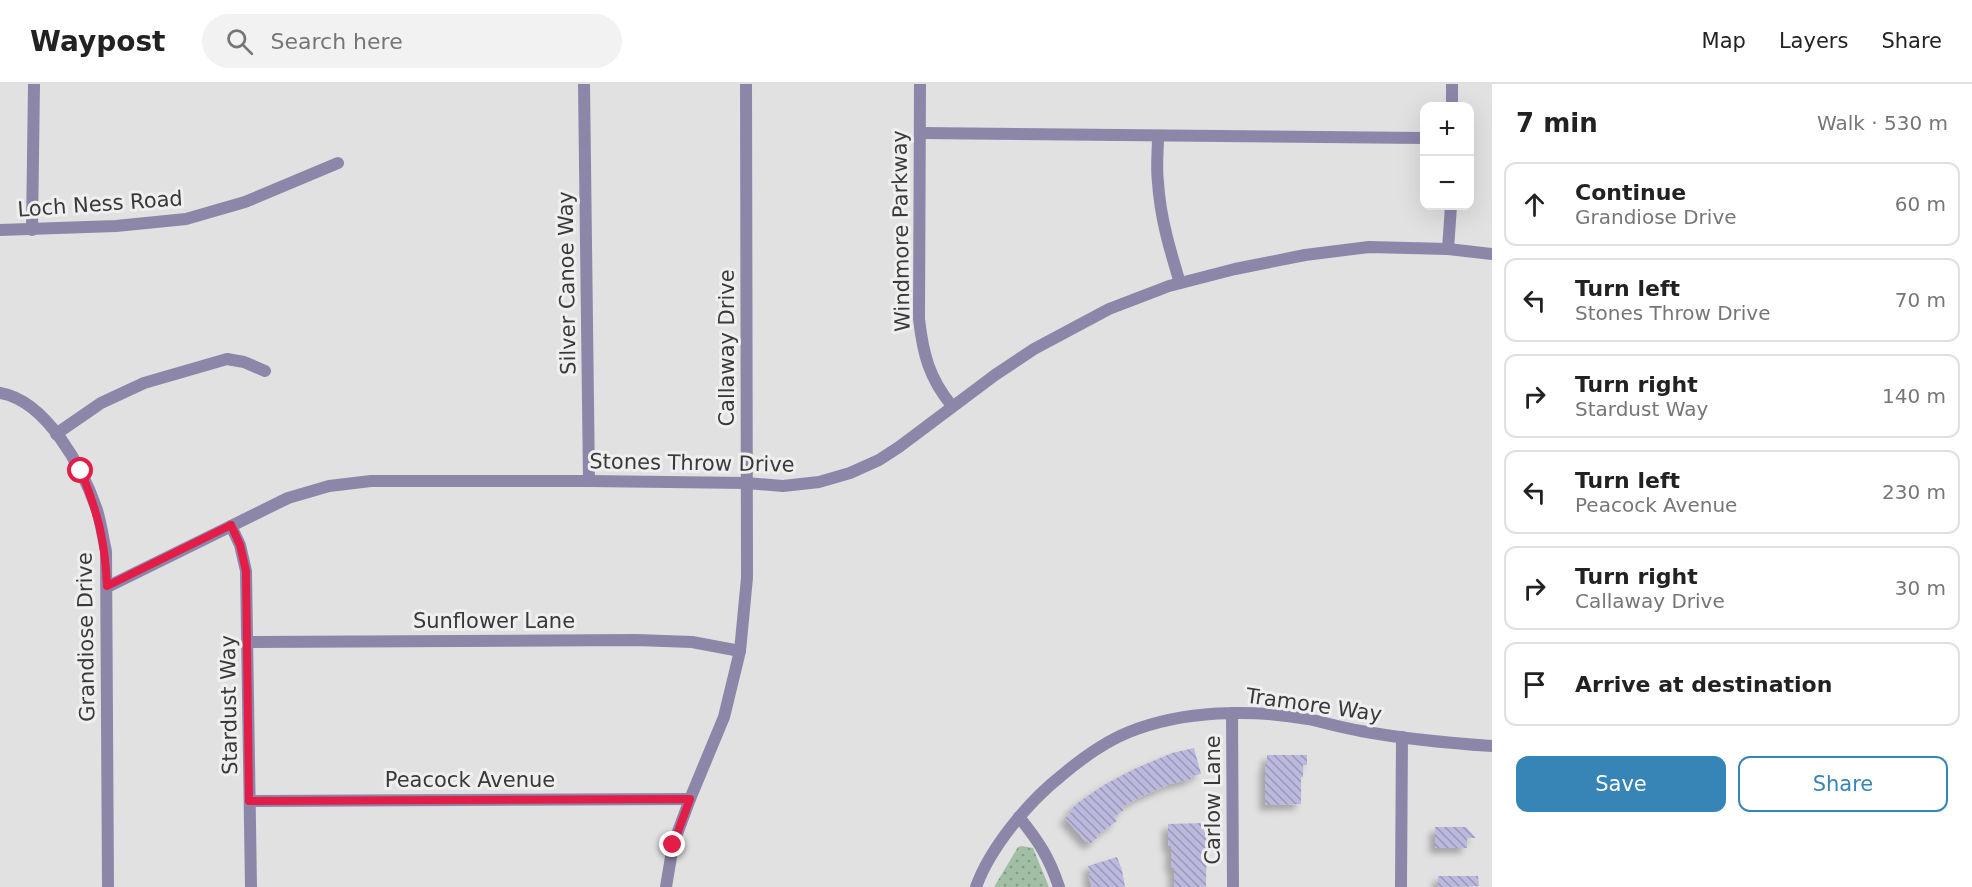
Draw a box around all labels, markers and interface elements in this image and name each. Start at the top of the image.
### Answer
search box [202,14,622,68]
text: Waypost [30,25,166,58]
icon: search [223,25,256,58]
text: Search here [271,29,403,54]
text: Map [1702,29,1746,53]
text: Layers [1779,29,1848,53]
text: Share [1881,29,1942,53]
map controls [1420,102,1474,210]
button: + [1420,102,1474,156]
text: 7 min [1516,108,1598,138]
text: Walk · 530 m [1817,111,1948,135]
street label: Windmore Parkway [887,130,915,332]
button: − [1420,156,1474,210]
text: Continue [1575,180,1686,205]
street label: Loch Ness Road [17,186,183,222]
icon: ahead [1518,188,1551,221]
street label: Silver Canoe Way [553,191,581,375]
text: 60 m [1895,192,1946,216]
text: Grandiose Drive [1575,205,1737,229]
street label: Callaway Drive [715,269,739,427]
text: Turn left [1575,276,1680,301]
icon: left [1518,284,1551,317]
text: 70 m [1895,288,1946,312]
text: Stones Throw Drive [1575,301,1770,325]
text: Turn right [1575,372,1698,397]
icon: right [1518,380,1551,413]
text: 140 m [1882,384,1946,408]
text: Stardust Way [1575,397,1708,421]
street label: Stones Throw Drive [589,449,795,477]
route start [67,457,93,483]
text: Turn left [1575,468,1680,493]
icon: left [1518,476,1551,509]
text: 230 m [1882,480,1946,504]
text: Peacock Avenue [1575,493,1737,517]
street label: Grandiose Drive [73,552,99,722]
text: Turn right [1575,564,1698,589]
icon: right [1518,572,1551,605]
text: 30 m [1895,576,1946,600]
text: Callaway Drive [1575,589,1725,613]
street label: Sunflower Lane [413,609,575,633]
street label: Stardust Way [216,635,242,775]
icon: arrive [1518,668,1551,701]
text: Arrive at destination [1575,672,1832,697]
street label: Tramore Way [1243,683,1384,726]
street label: Carlow Lane [1201,735,1225,865]
button: Save [1516,756,1726,812]
button: Share [1738,756,1948,812]
street label: Peacock Avenue [385,768,555,792]
route end [659,831,685,857]

